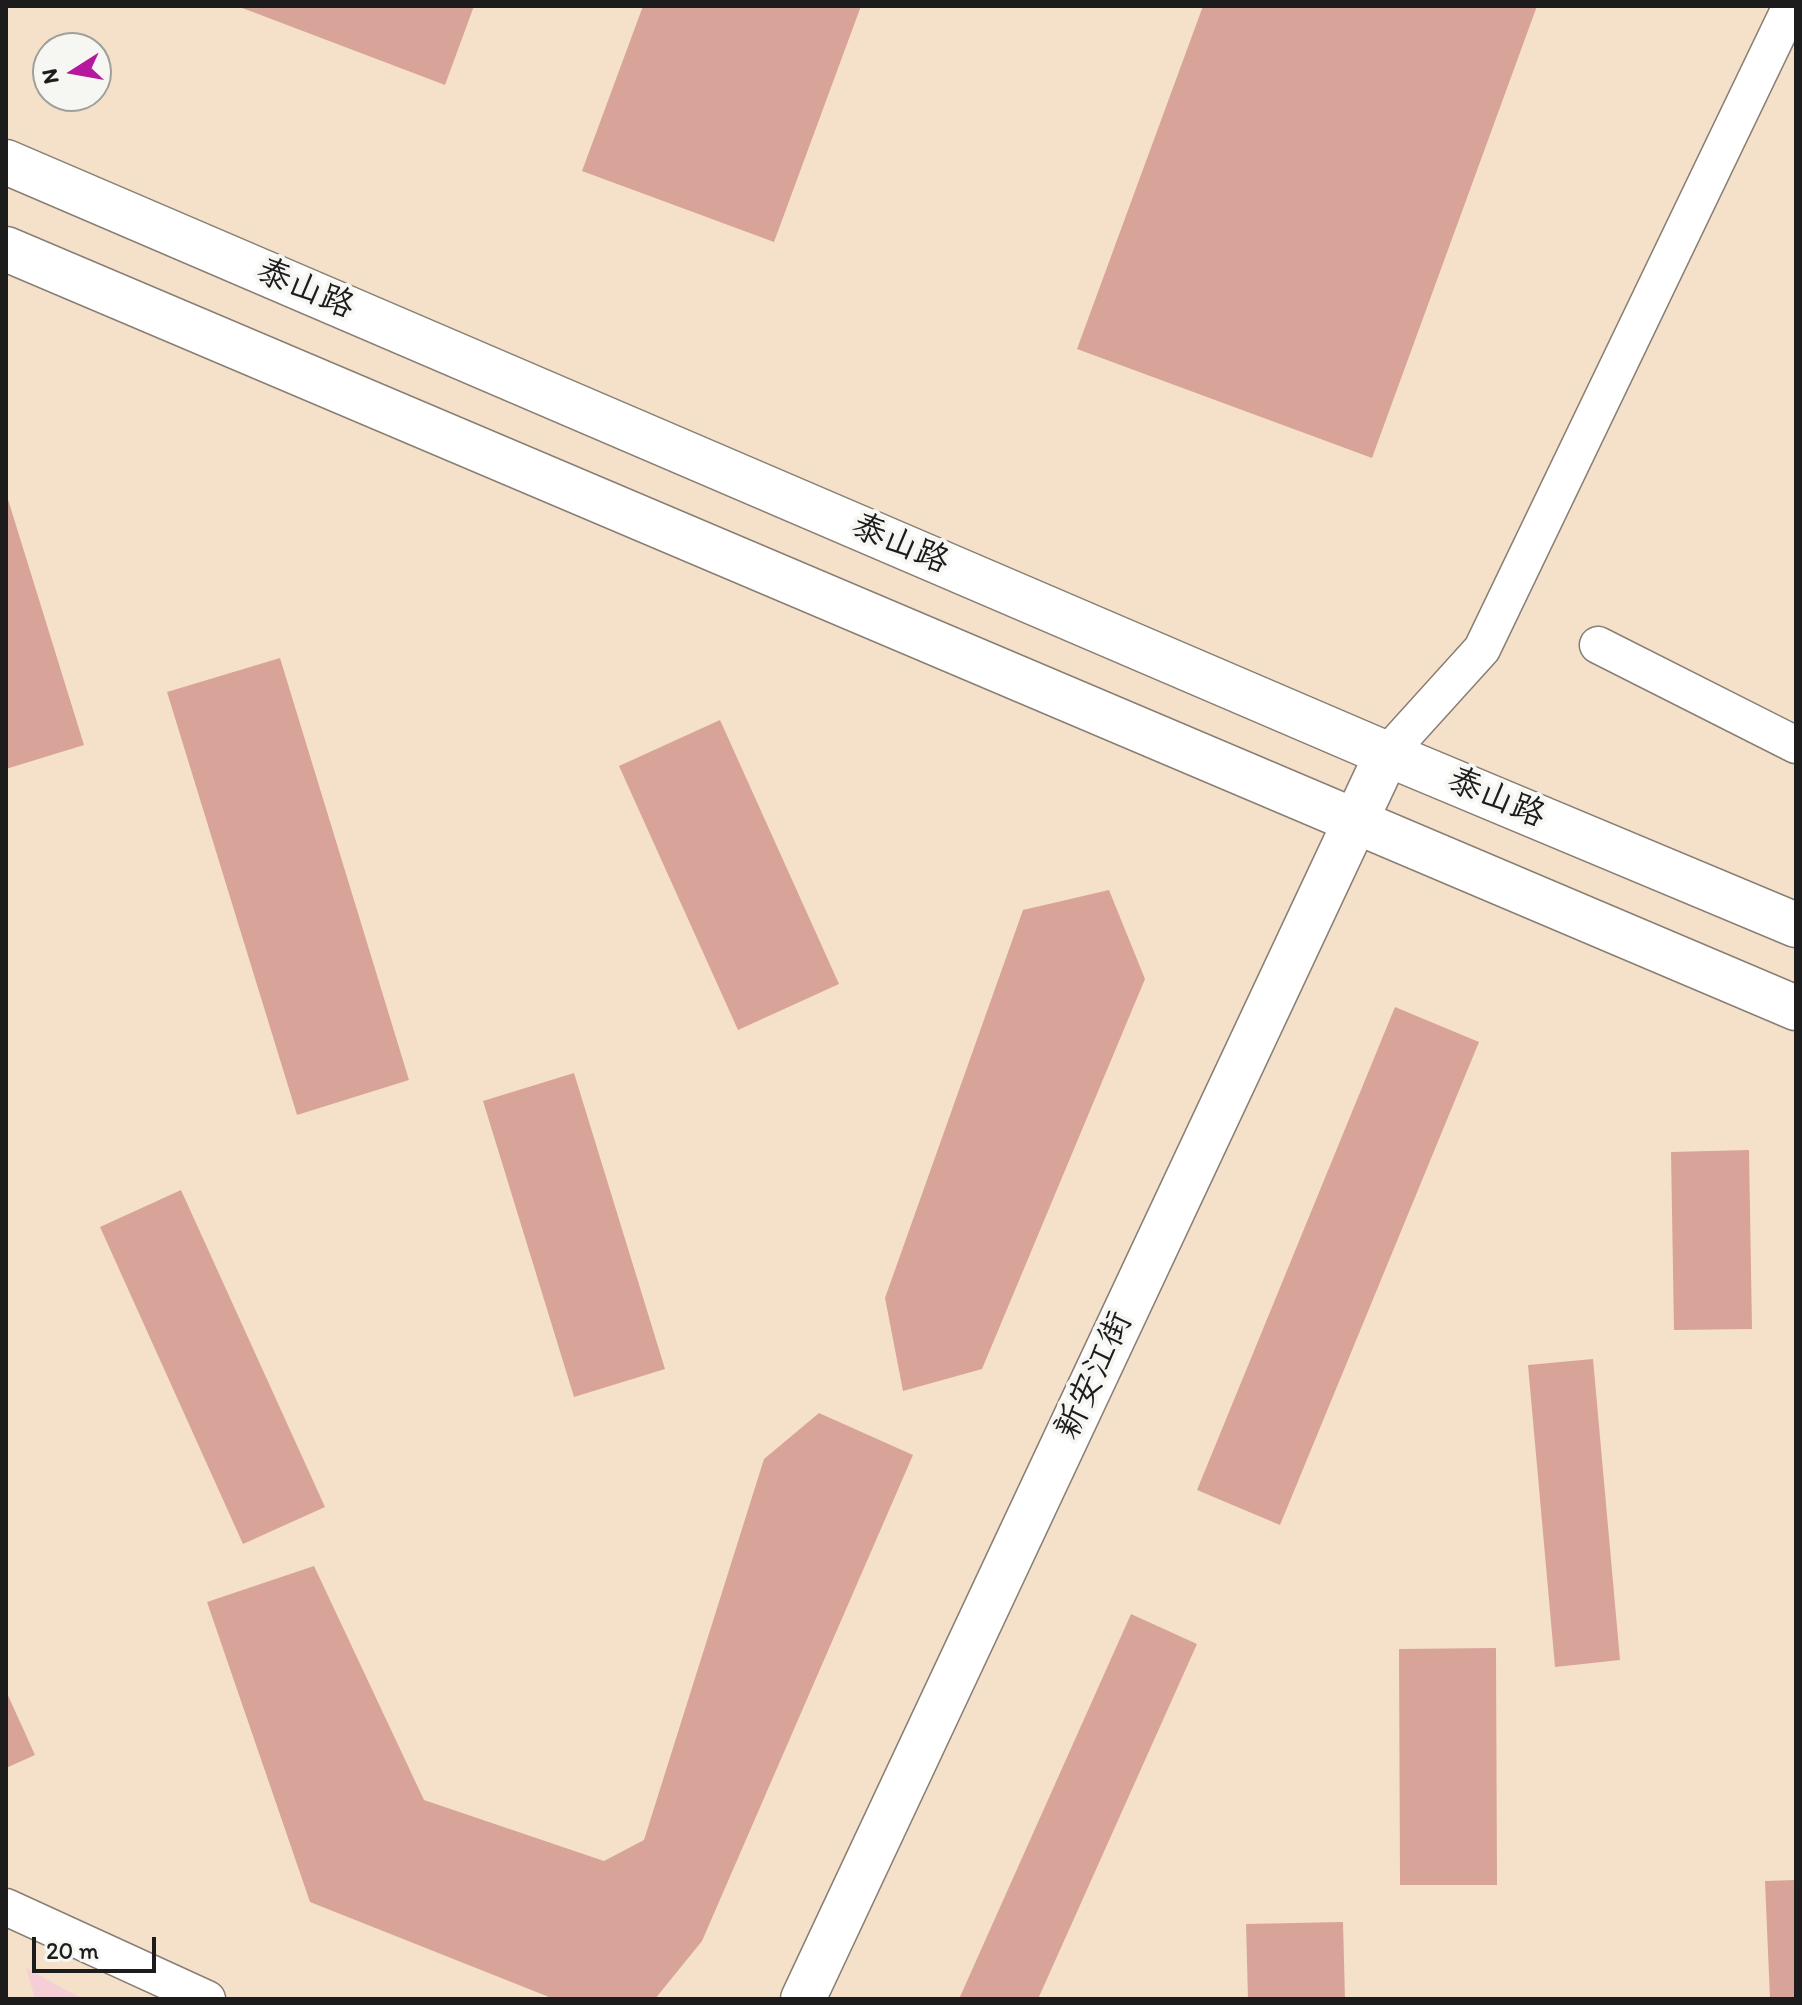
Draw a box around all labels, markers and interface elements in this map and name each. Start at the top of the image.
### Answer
north arrow [32,32,112,112]
text: N [35,66,65,86]
street label: 泰山路 [250,251,360,329]
street label: 泰山路 [845,506,955,584]
street label: 泰山路 [1441,760,1551,838]
street label: 新安江街 [1048,1306,1142,1446]
scale bar [36,1921,160,1971]
text: 20 m [46,1936,99,1965]

